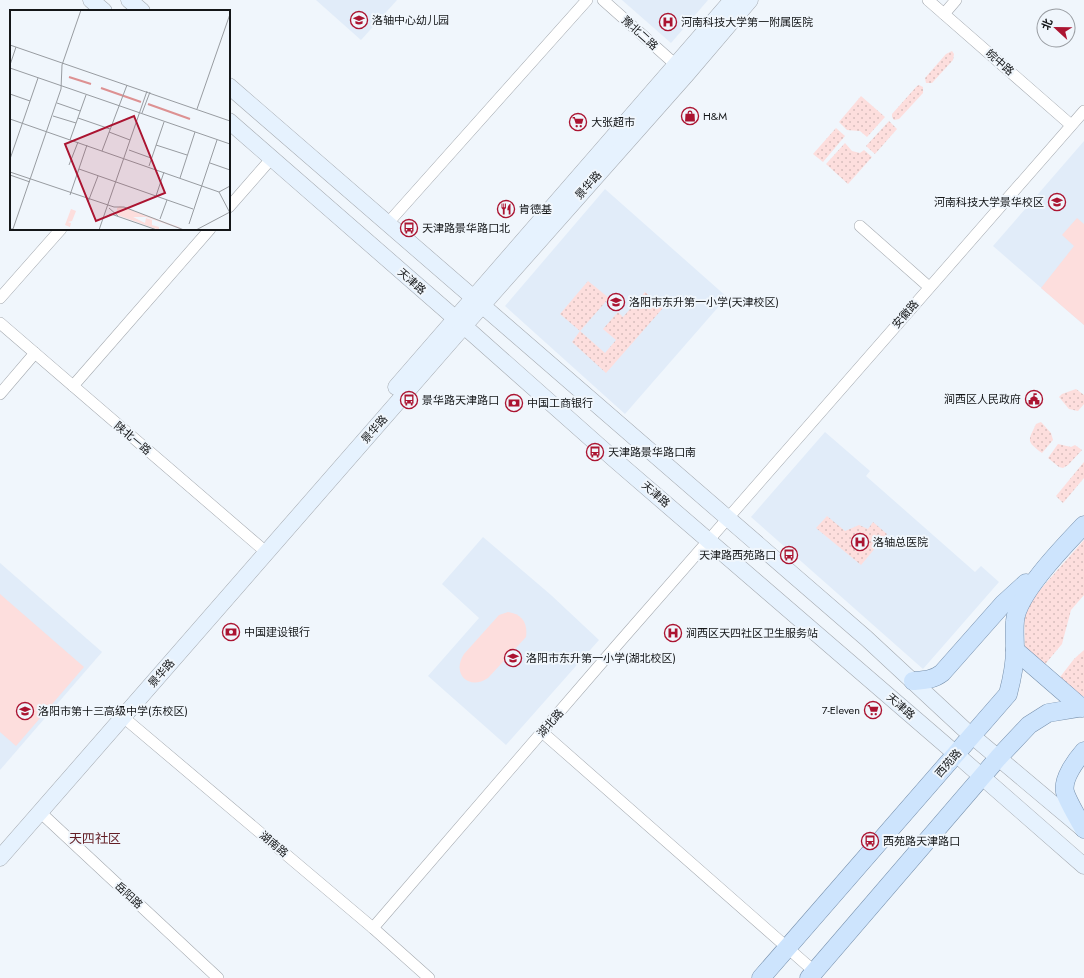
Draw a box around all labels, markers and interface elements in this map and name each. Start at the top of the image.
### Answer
north arrow [1036,8,1076,48]
inset map [10,10,230,230]
school or university icon: 洛轴中心幼儿园 [349,10,369,30]
place label: 洛轴中心幼儿园 [372,12,449,28]
street label: 豫北二路 [618,12,662,54]
hospital icon: 河南科技大学第一附属医院 [658,12,678,32]
place label: 河南科技大学第一附属医院 [681,14,813,30]
text: 北 [1037,16,1056,32]
street label: 皖中路 [982,45,1018,79]
shop icon: H&M [680,106,700,126]
place label: H&M [703,108,727,124]
supermarket icon: 大张超市 [568,112,588,132]
place label: 大张超市 [591,114,635,130]
street label: 景华路 [571,167,605,203]
school or university icon: 河南科技大学景华校区 [1047,192,1067,212]
place label: 河南科技大学景华校区 [934,194,1044,210]
restaurant icon: 肯德基 [496,199,516,219]
place label: 肯德基 [519,201,552,217]
bus stop icon: 天津路景华路口北 [399,218,419,238]
place label: 天津路景华路口北 [422,220,510,236]
street label: 天津路 [394,264,430,298]
school or university icon: 洛阳市东升第一小学(天津校区) [606,292,626,312]
place label: 洛阳市东升第一小学(天津校区) [629,294,779,310]
street label: 安徽路 [888,296,922,332]
public building icon: 涧西区人民政府 [1024,389,1044,409]
bus stop icon: 景华路天津路口 [399,390,419,410]
place label: 涧西区人民政府 [944,391,1021,407]
place label: 景华路天津路口 [422,392,499,408]
bank icon: 中国工商银行 [504,393,524,413]
place label: 中国工商银行 [527,395,593,411]
street label: 景华路 [357,411,391,447]
street label: 陕北一路 [111,418,155,458]
bus stop icon: 天津路景华路口南 [585,442,605,462]
place label: 天津路景华路口南 [608,444,696,460]
street label: 天津路 [638,477,674,511]
hospital icon: 洛轴总医院 [850,532,870,552]
place label: 洛轴总医院 [873,534,928,550]
bus stop icon: 天津路西苑路口 [779,545,799,565]
place label: 天津路西苑路口 [699,547,776,563]
bank icon: 中国建设银行 [221,622,241,642]
hospital icon: 涧西区天四社区卫生服务站 [663,623,683,643]
place label: 中国建设银行 [244,624,310,640]
place label: 涧西区天四社区卫生服务站 [686,625,818,641]
school or university icon: 洛阳市东升第一小学(湖北校区) [503,648,523,668]
place label: 洛阳市东升第一小学(湖北校区) [526,650,676,666]
street label: 景华路 [144,655,178,691]
street label: 天津路 [883,689,919,723]
supermarket icon: 7-Eleven [863,700,883,720]
school or university icon: 洛阳市第十三高级中学(东校区) [15,701,35,721]
place label: 7-Eleven [822,702,860,718]
place label: 洛阳市第十三高级中学(东校区) [38,703,188,719]
street label: 湖北路 [533,705,567,741]
street label: 西苑路 [931,745,965,781]
street label: 湖南路 [256,827,292,861]
district label: 天四社区 [69,829,121,848]
bus stop icon: 西苑路天津路口 [860,831,880,851]
place label: 西苑路天津路口 [883,833,960,849]
street label: 岳阳路 [111,878,147,912]

